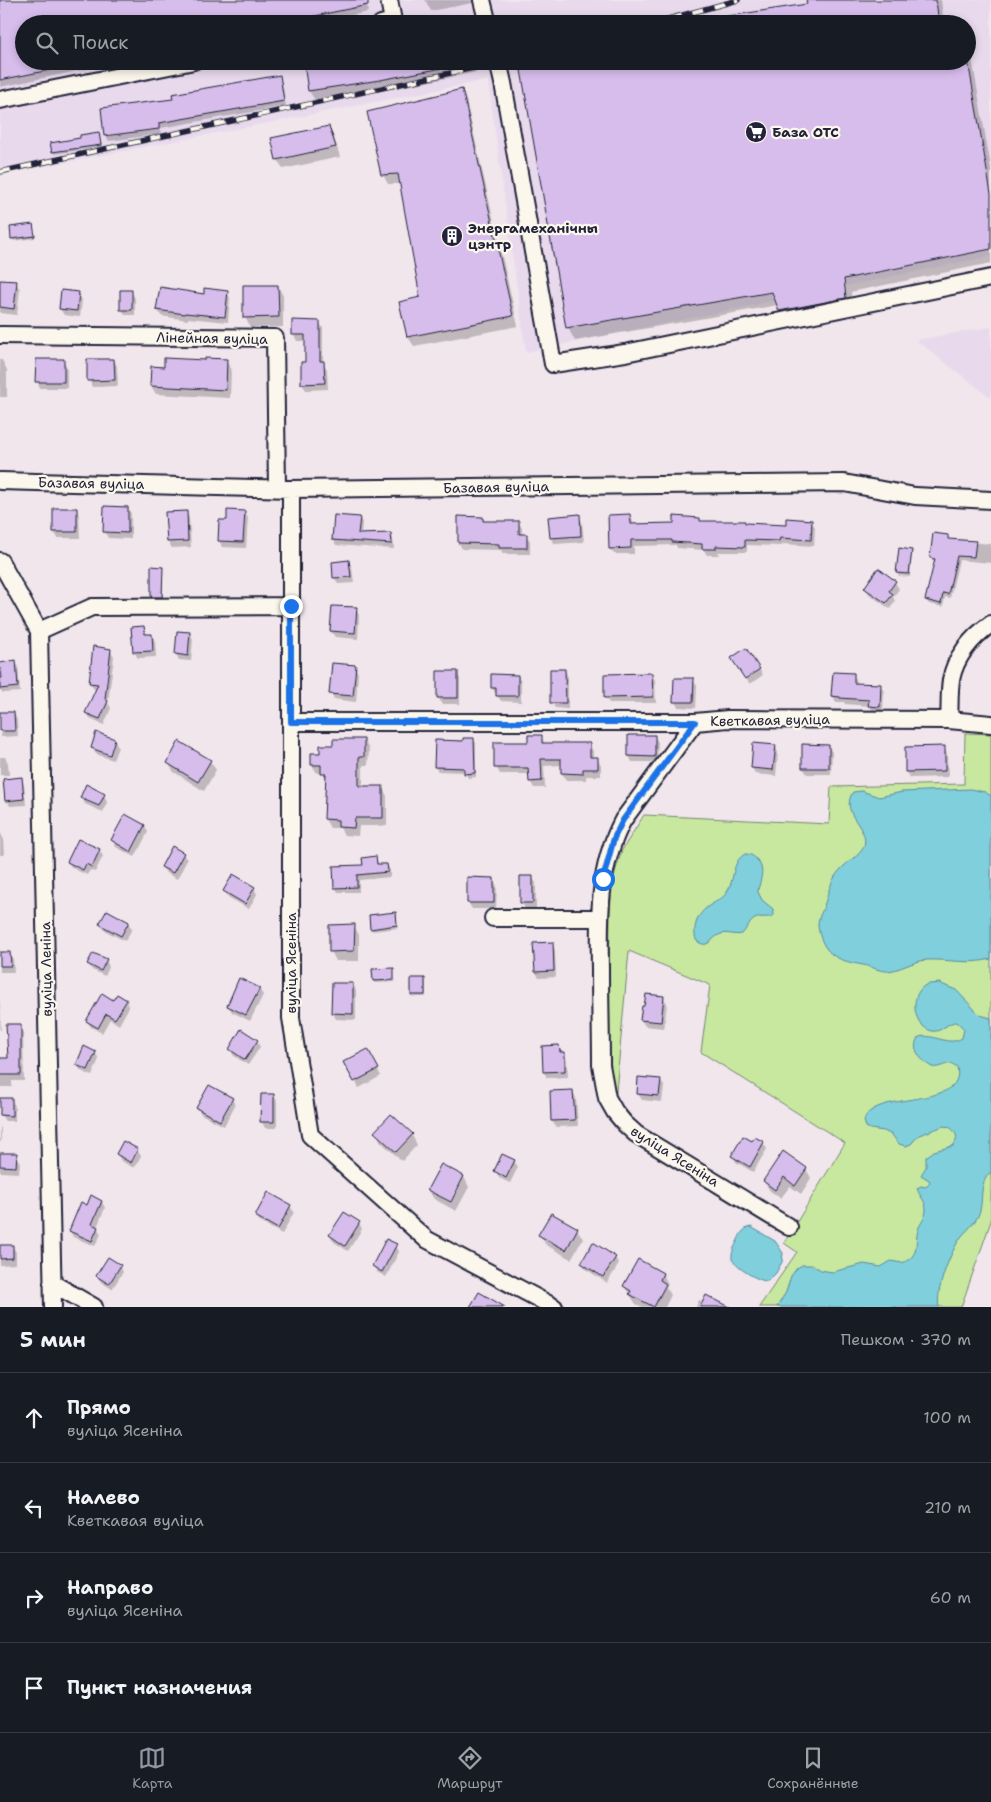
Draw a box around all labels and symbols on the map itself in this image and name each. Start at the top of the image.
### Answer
supermarket icon: База ОТС [744,120,768,144]
place label: База ОТС [772,123,839,141]
place label: Энергамеханічны цэнтр [468,219,598,253]
building icon: Энергамеханічны цэнтр [440,224,464,248]
street label: Лінейная вуліца [156,328,268,348]
street label: Базавая вуліца [38,473,145,493]
street label: Базавая вуліца [443,477,550,497]
route end [280,595,303,618]
street label: Кветкавая вуліца [710,710,830,730]
route start [592,868,615,891]
street label: вуліца Ясеніна [282,912,300,1014]
street label: вуліца Леніна [36,921,56,1017]
street label: вуліца Ясеніна [627,1122,723,1191]

